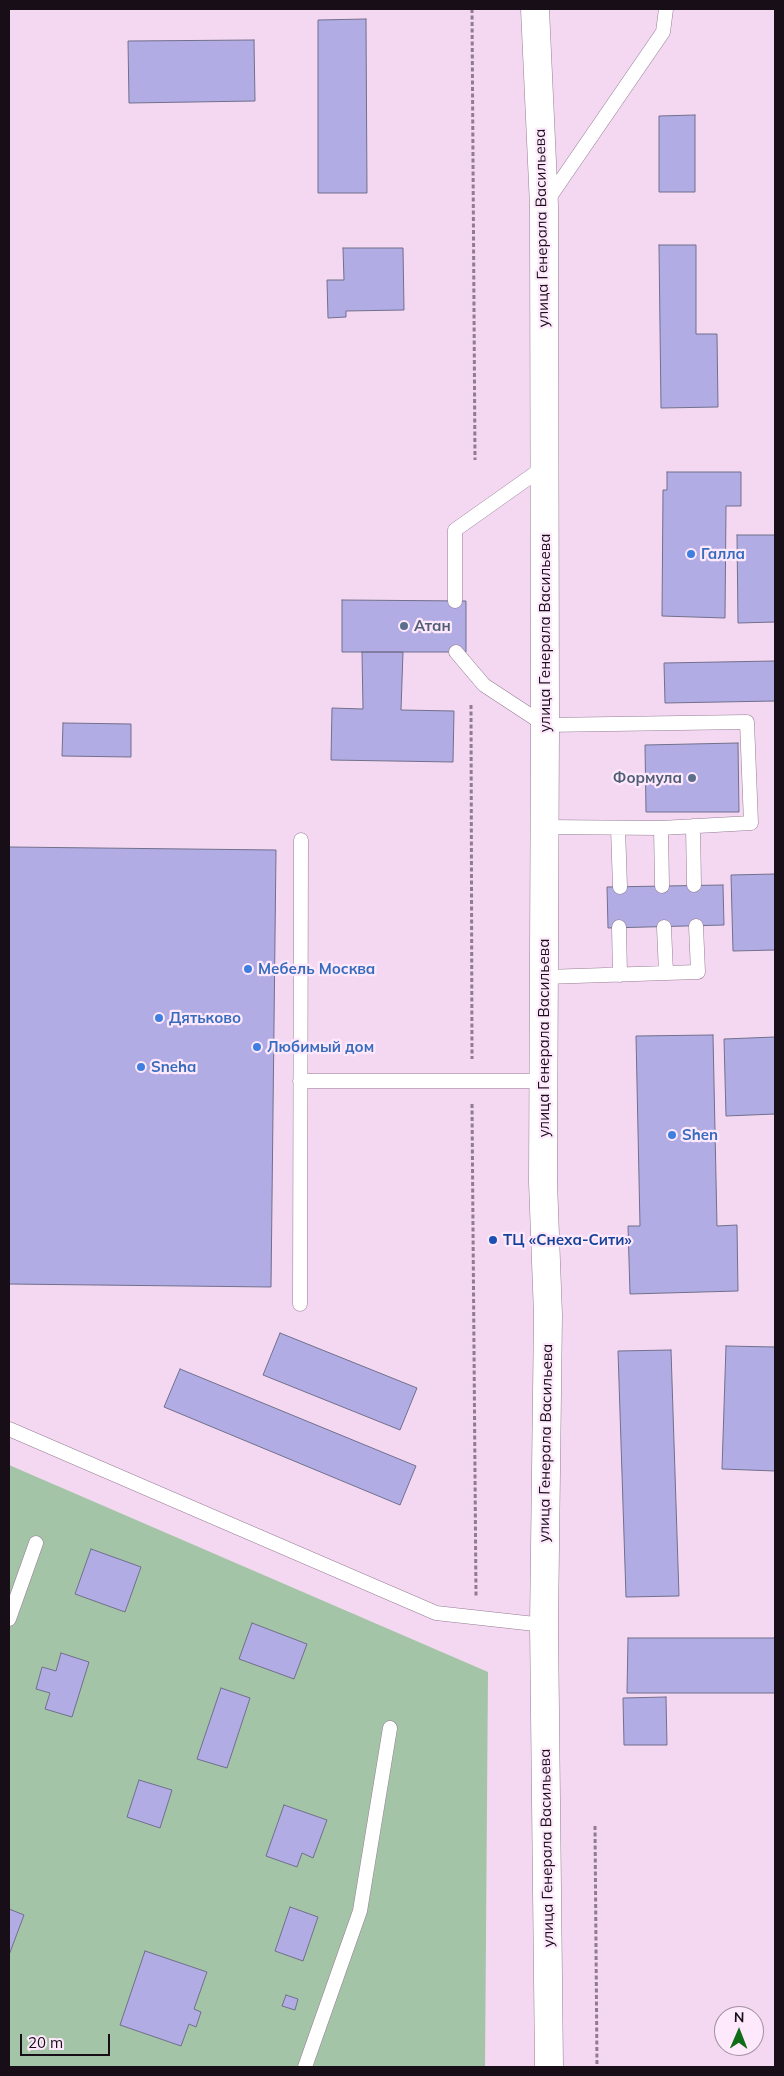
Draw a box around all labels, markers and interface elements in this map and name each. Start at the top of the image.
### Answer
street label: улица Генерала Васильева [531,129,553,327]
street label: улица Генерала Васильева [536,534,554,732]
place label: Галла [701,545,745,563]
marker: Галла [685,548,697,560]
place label: Атан [414,617,451,635]
marker: Атан [398,620,410,632]
place label: Формула [613,769,682,787]
marker: Формула [686,772,698,784]
street label: улица Генерала Васильева [535,939,553,1137]
place label: Мебель Москва [258,960,375,978]
marker: Мебель Москва [242,963,254,975]
place label: Дятьково [169,1009,241,1027]
marker: Дятьково [153,1012,165,1024]
place label: Любимый дом [267,1038,374,1056]
marker: Любимый дом [251,1041,263,1053]
place label: Sneha [151,1058,196,1076]
marker: Sneha [135,1061,147,1073]
place label: Shen [682,1126,718,1144]
marker: Shen [666,1129,678,1141]
place label: ТЦ «Снеха-Сити» [503,1231,632,1249]
marker: ТЦ «Снеха-Сити» [487,1234,499,1246]
street label: улица Генерала Васильева [535,1344,557,1542]
street label: улица Генерала Васильева [536,1749,558,1947]
north arrow [714,2006,764,2056]
text: N [734,2008,745,2026]
scale bar [22,2024,112,2056]
text: 20 m [28,2033,63,2052]

